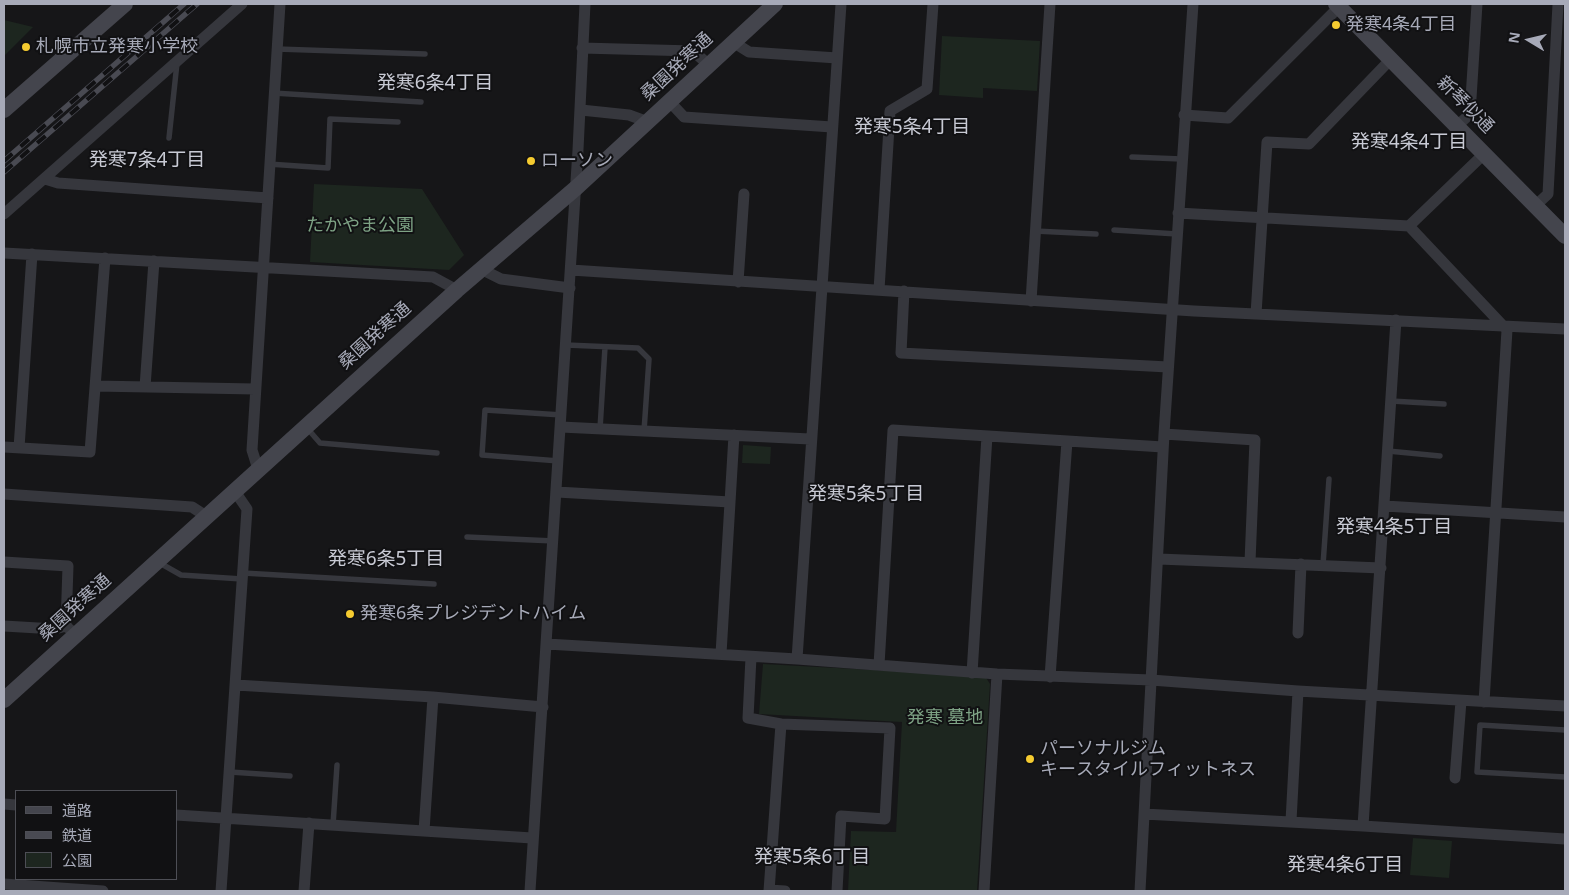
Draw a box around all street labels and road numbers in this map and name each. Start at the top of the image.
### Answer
street label: 桑園発寒通 [637,28,717,106]
street label: 新琴似通 [1432,72,1498,138]
street label: 桑園発寒通 [334,298,416,374]
street label: 桑園発寒通 [34,570,116,646]

